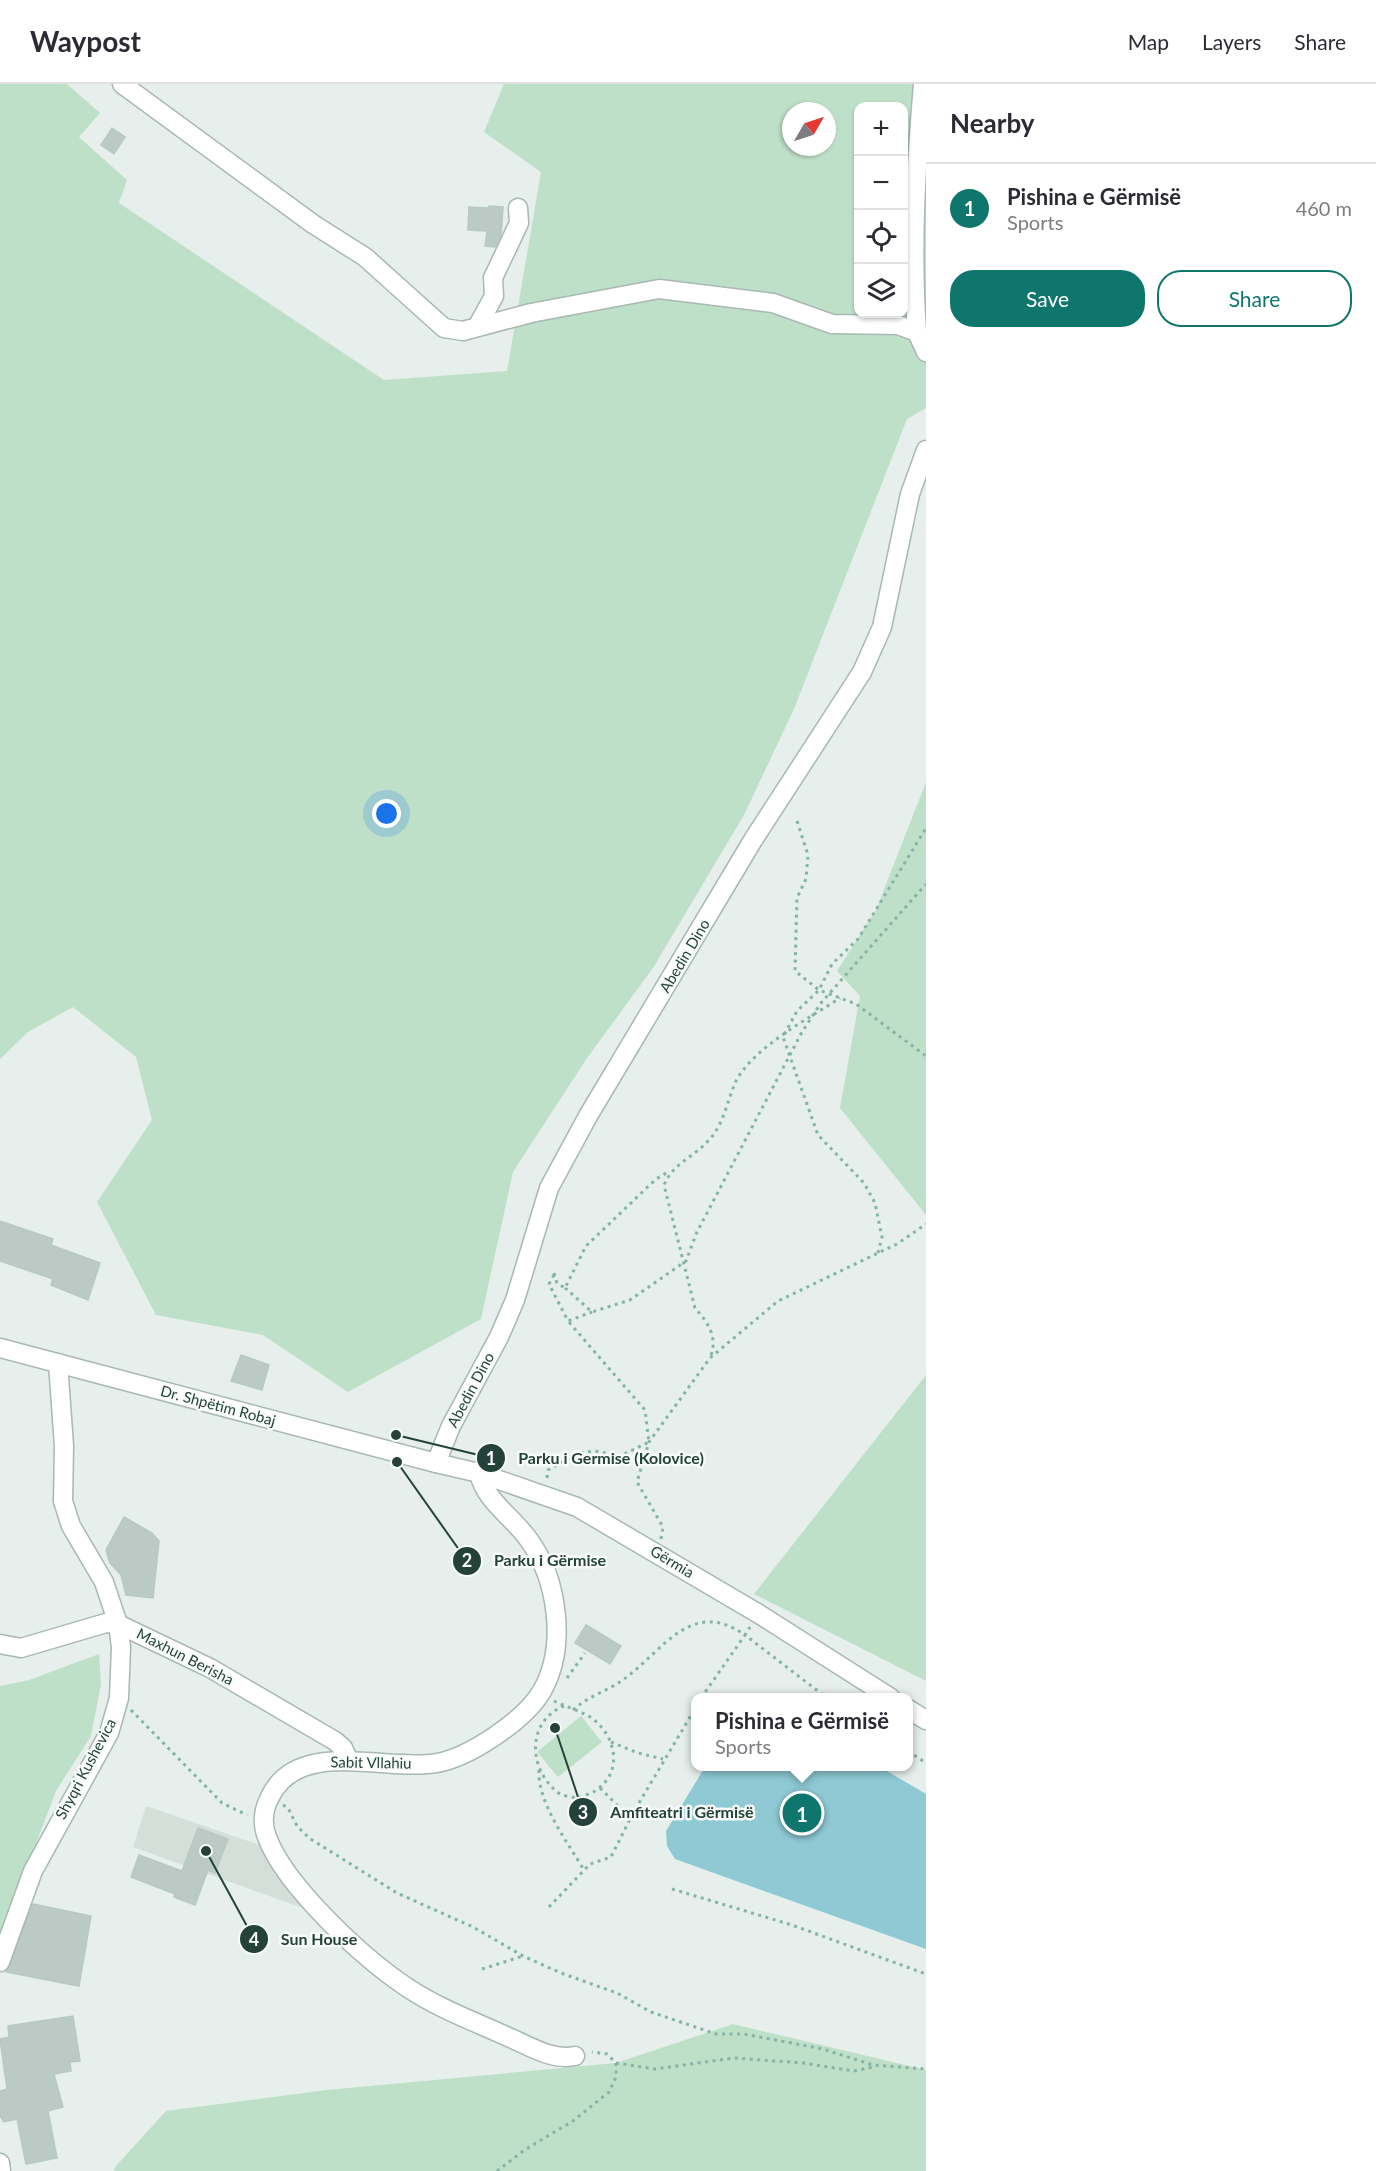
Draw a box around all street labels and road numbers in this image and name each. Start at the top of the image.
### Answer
street label: Abedin Dino [655,916,713,995]
street label: Abedin Dino [443,1349,497,1430]
street label: Dr. Shpëtim Robaj [159,1381,278,1429]
street label: Gërmia [647,1541,698,1581]
street label: Maxhun Berisha [134,1624,237,1688]
street label: Shyqri Kushevica [51,1715,119,1822]
street label: Sabit Vllahiu [330,1752,412,1772]

